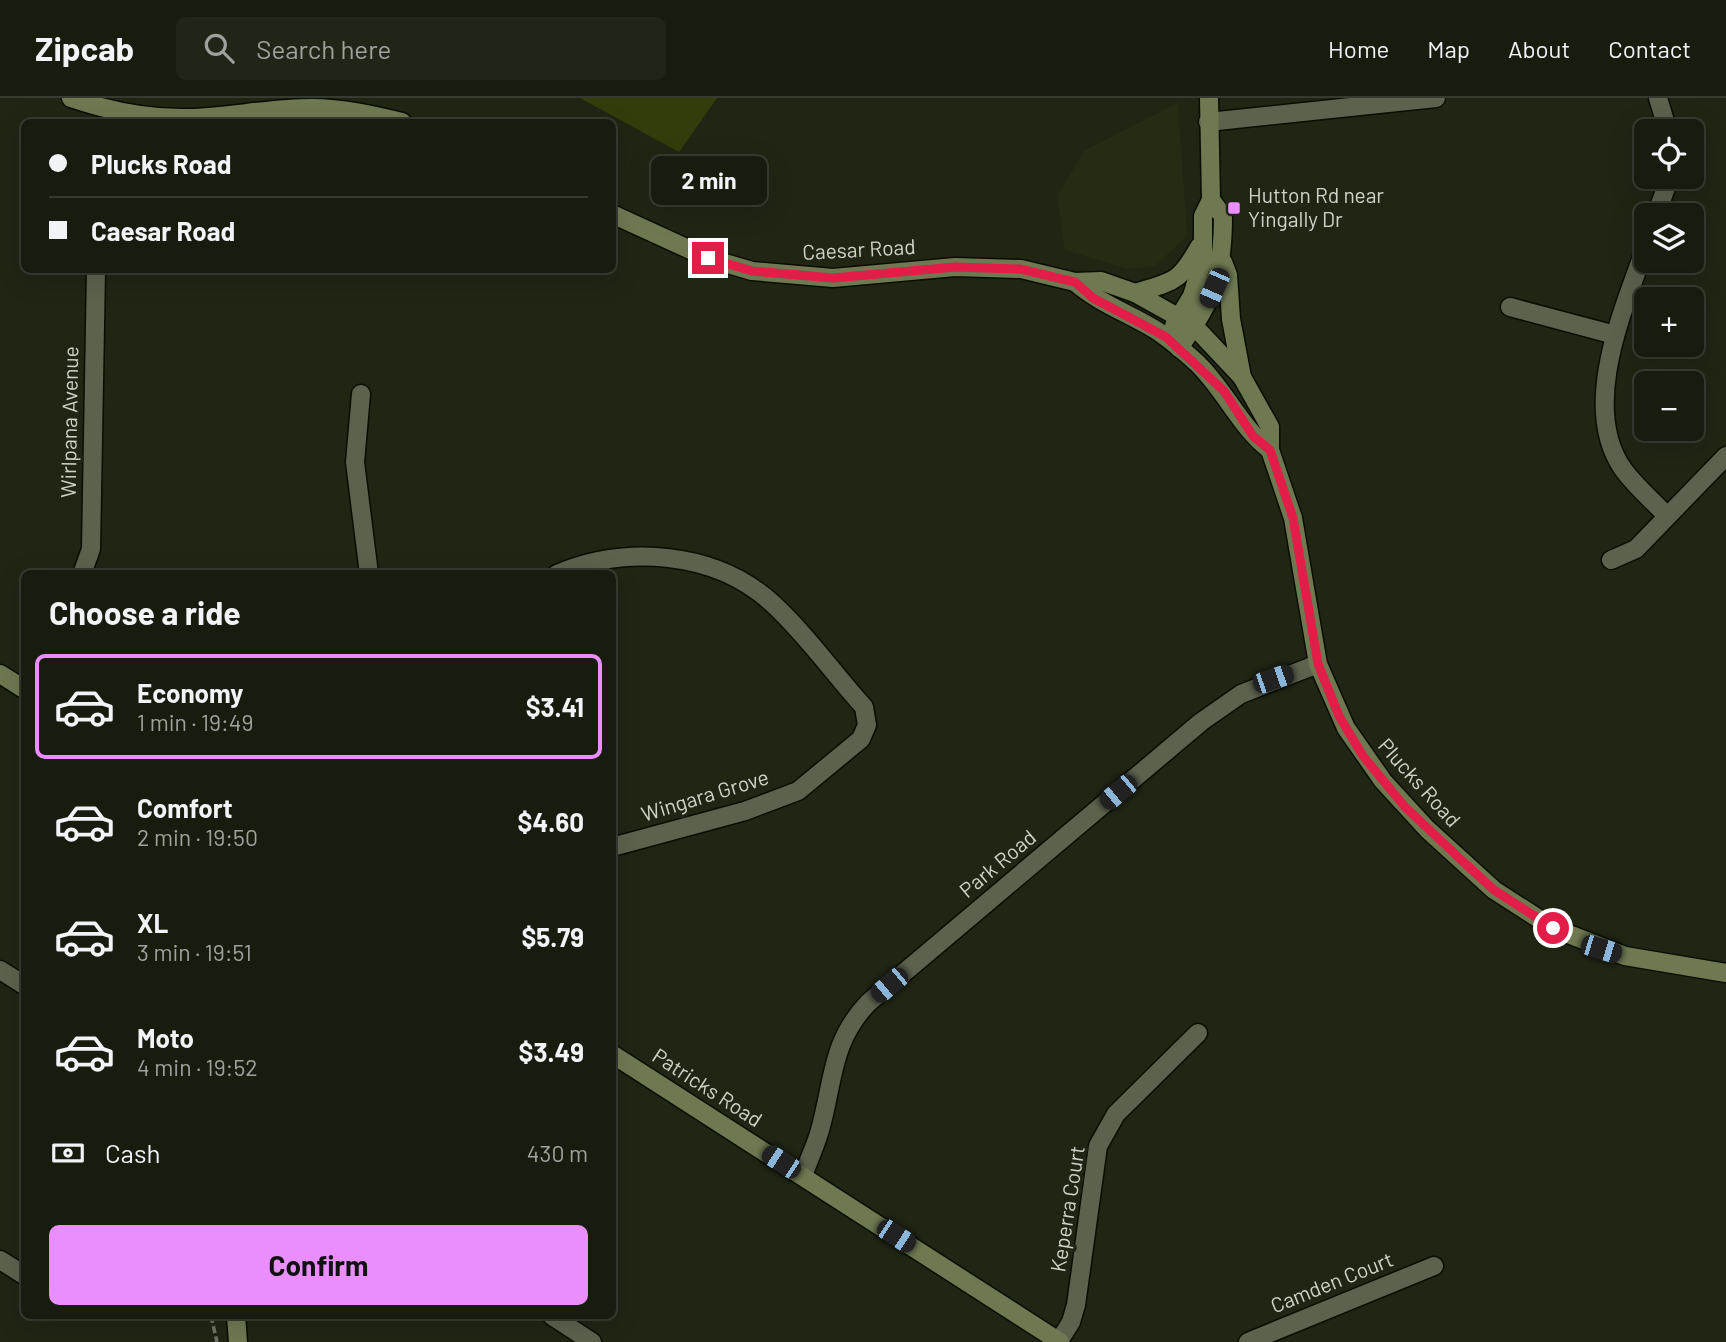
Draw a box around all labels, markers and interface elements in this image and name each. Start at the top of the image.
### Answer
search box [176,17,666,80]
text: Zipcab [35,28,134,68]
icon: search [200,29,238,67]
text: Search here [256,33,391,64]
text: Home [1328,34,1389,63]
text: Map [1427,34,1470,63]
text: About [1508,34,1570,63]
text: Contact [1608,34,1691,63]
map controls [1634,119,1704,441]
button: locate [1634,119,1704,189]
text: Plucks Road [91,148,232,179]
callout: 2 min [650,156,766,206]
text: 2 min [681,166,737,194]
place label: Hutton Rd near Yingally Dr [1248,182,1384,231]
marker: Hutton Rd near Yingally Dr [1226,200,1242,216]
button: layers [1634,203,1704,273]
text: Caesar Road [91,215,235,246]
street label: Caesar Road [802,233,916,264]
route end [692,242,724,274]
car [1196,265,1233,311]
button: + [1634,287,1704,357]
street label: Wirlpana Avenue [55,346,82,498]
button: − [1634,371,1704,441]
text: Choose a ride [49,593,241,631]
car [1250,662,1297,696]
icon: car [53,675,116,738]
text: Economy [137,677,243,708]
text: $3.41 [526,691,584,722]
text: 1 min · 19:49 [137,708,253,736]
street label: Plucks Road [1374,733,1466,831]
street label: Wingara Grove [638,763,771,826]
car [1096,770,1141,814]
icon: car [53,790,116,853]
text: Comfort [137,792,233,823]
text: $4.60 [518,806,584,837]
text: 2 min · 19:50 [137,823,258,851]
street label: Park Road [954,824,1040,902]
icon: car [53,905,116,968]
text: XL [137,907,168,938]
route start [1537,912,1569,944]
text: $5.79 [521,921,584,952]
car [1578,933,1625,965]
text: 3 min · 19:51 [137,938,252,966]
car [867,963,912,1007]
icon: car [53,1020,116,1083]
text: Moto [137,1022,194,1053]
text: $3.49 [519,1036,584,1067]
street label: Patricks Road [648,1042,767,1131]
text: 4 min · 19:52 [137,1053,258,1081]
icon: cash [49,1134,87,1172]
text: Cash [105,1137,160,1168]
text: 430 m [527,1139,588,1167]
car [758,1142,805,1182]
street label: Keperra Court [1044,1144,1089,1274]
car [873,1216,920,1256]
button: Confirm [49,1225,588,1305]
street label: Camden Court [1267,1246,1396,1318]

